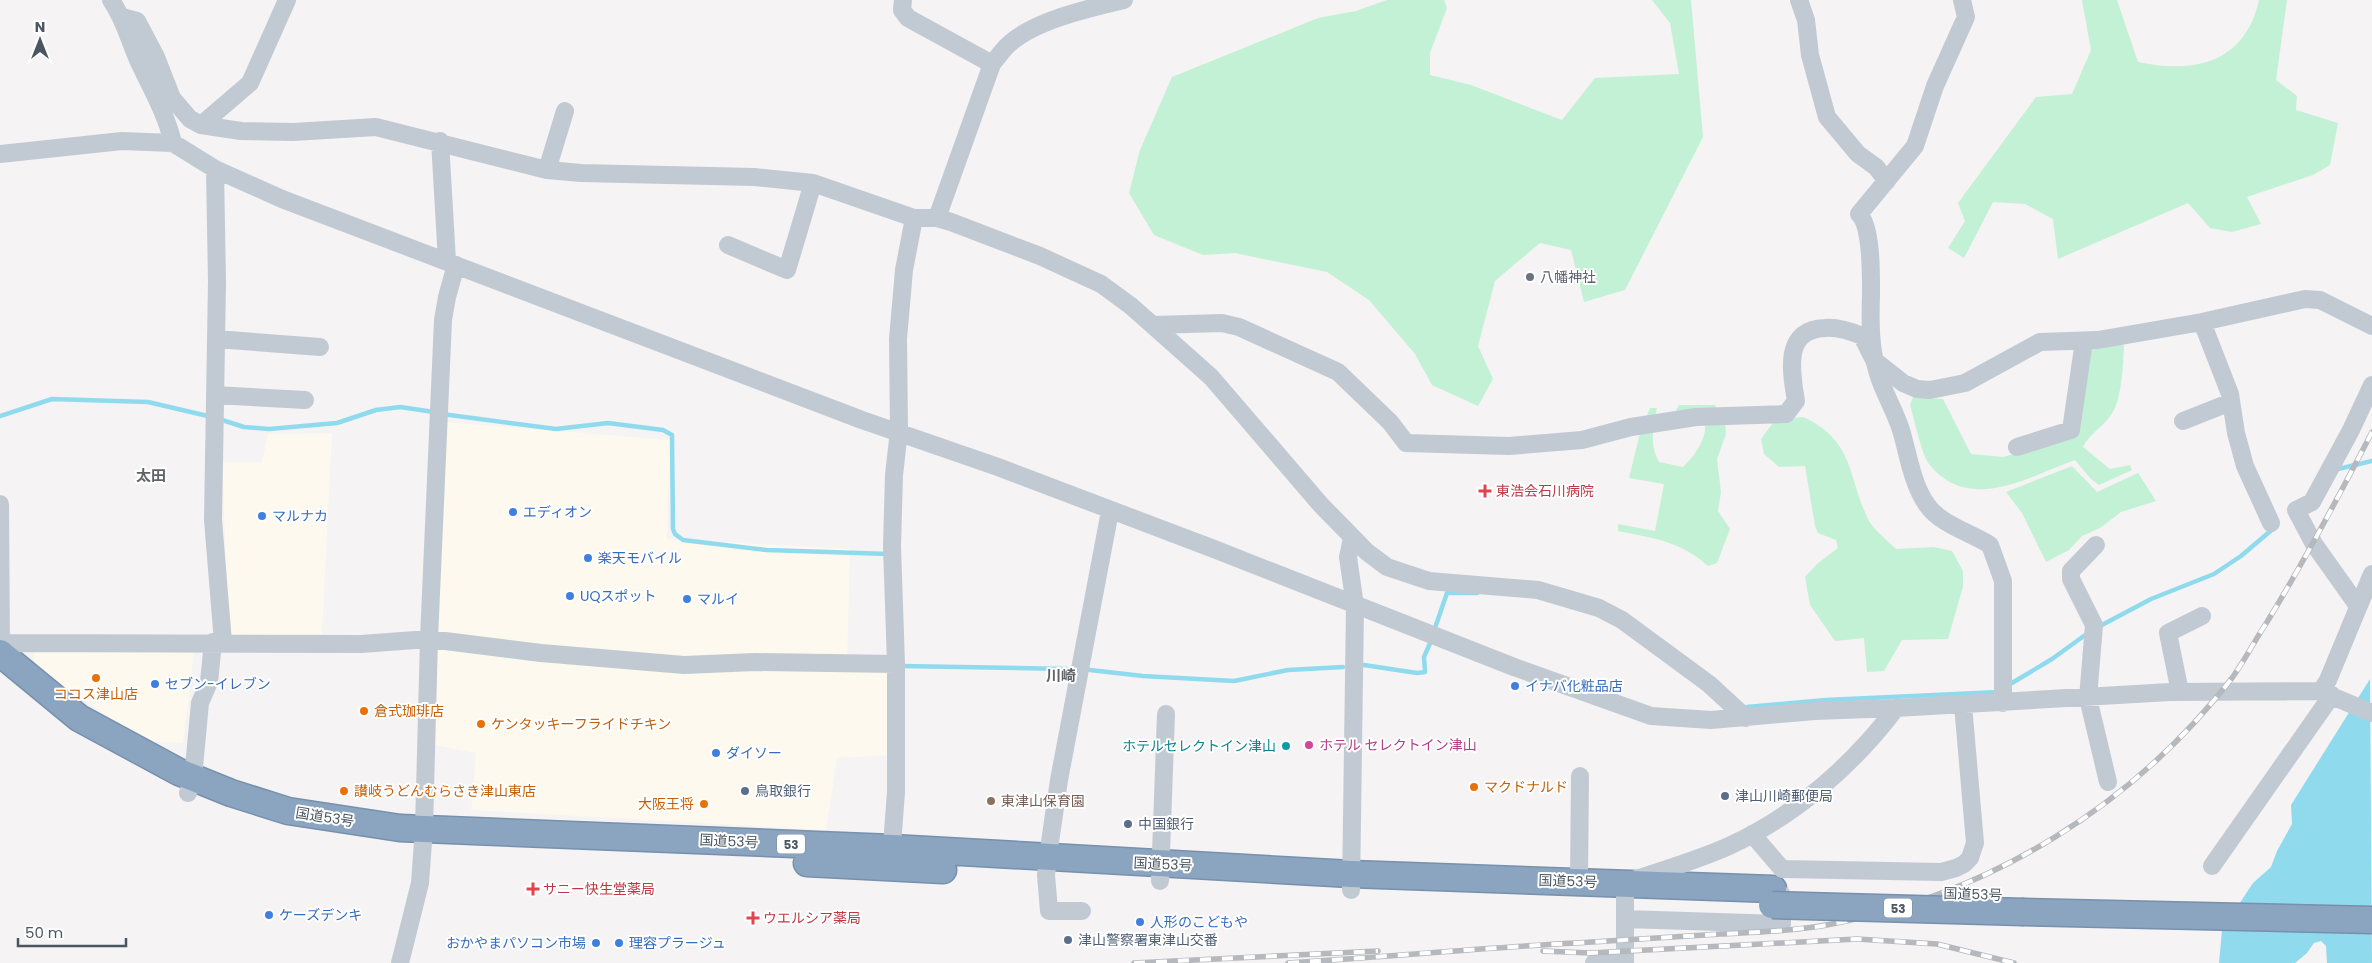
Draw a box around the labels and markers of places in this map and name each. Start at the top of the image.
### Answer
place label: 八幡神社 [1540,267,1596,287]
marker: 八幡神社 [1524,271,1536,283]
place label: 東浩会石川病院 [1496,481,1594,501]
marker: 東浩会石川病院 [1478,484,1492,498]
place label: エディオン [523,502,592,522]
place label: マルナカ [272,506,328,526]
marker: エディオン [507,506,519,518]
marker: マルナカ [256,510,268,522]
place label: 楽天モバイル [598,548,682,568]
marker: 楽天モバイル [582,552,594,564]
place label: UQスポット [580,586,656,606]
place label: マルイ [697,589,739,609]
marker: UQスポット [564,590,576,602]
marker: マルイ [681,593,693,605]
marker: ココス津山店 [90,672,102,684]
place label: セブン-イレブン [165,674,271,694]
place label: イナバ化粧品店 [1525,676,1623,696]
marker: セブン-イレブン [149,678,161,690]
marker: イナバ化粧品店 [1509,680,1521,692]
place label: ココス津山店 [54,684,138,704]
place label: 倉式珈琲店 [374,701,444,721]
marker: 倉式珈琲店 [358,705,370,717]
place label: ケンタッキーフライドチキン [491,714,671,734]
marker: ケンタッキーフライドチキン [475,718,487,730]
place label: ホテル セレクトイン津山 [1319,735,1477,755]
place label: ホテルセレクトイン津山 [1122,736,1276,756]
marker: ホテル セレクトイン津山 [1303,739,1315,751]
marker: ホテルセレクトイン津山 [1280,740,1292,752]
place label: ダイソー [726,743,782,763]
marker: ダイソー [710,747,722,759]
place label: マクドナルド [1484,777,1568,797]
place label: 讃岐うどんむらさき津山東店 [354,781,536,801]
place label: 鳥取銀行 [755,781,811,801]
marker: マクドナルド [1468,781,1480,793]
marker: 讃岐うどんむらさき津山東店 [338,785,350,797]
marker: 鳥取銀行 [739,785,751,797]
place label: 津山川崎郵便局 [1735,786,1833,806]
marker: 津山川崎郵便局 [1719,790,1731,802]
place label: 東津山保育園 [1001,791,1085,811]
place label: 大阪王将 [638,794,694,814]
marker: 東津山保育園 [985,795,997,807]
marker: 大阪王将 [698,798,710,810]
place label: 中国銀行 [1138,814,1194,834]
marker: 中国銀行 [1122,818,1134,830]
place label: サニー快生堂薬局 [543,879,655,899]
marker: サニー快生堂薬局 [527,883,539,895]
place label: ケーズデンキ [279,905,362,925]
place label: ウエルシア薬局 [763,908,861,928]
marker: ケーズデンキ [263,909,275,921]
marker: ウエルシア薬局 [747,912,759,924]
place label: 人形のこどもや [1150,912,1248,932]
marker: 人形のこどもや [1134,916,1146,928]
place label: 津山警察署東津山交番 [1078,930,1218,950]
place label: おかやまパソコン市場 [446,933,586,953]
place label: 理容プラージュ [629,933,726,953]
marker: 津山警察署東津山交番 [1062,934,1074,946]
marker: おかやまパソコン市場 [590,937,602,949]
marker: 理容プラージュ [613,937,625,949]

